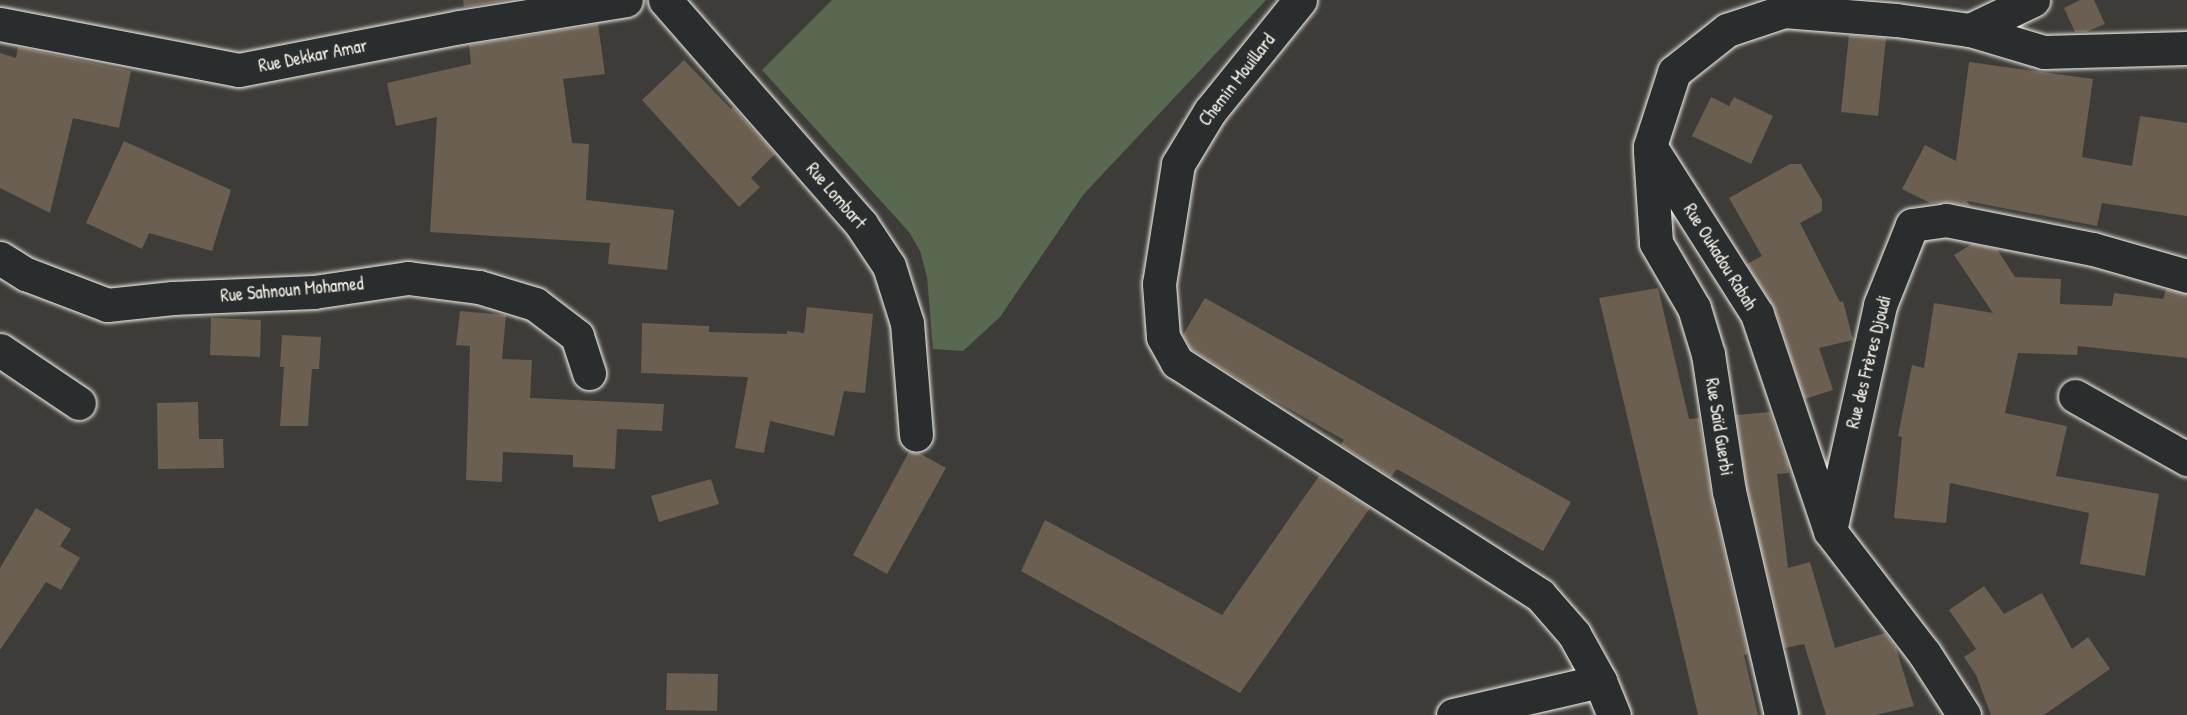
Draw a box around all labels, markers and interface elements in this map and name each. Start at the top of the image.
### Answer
street label: Chemin Mouillard [1194,30,1280,130]
street label: Rue Dekkar Amar [257,35,369,77]
street label: Rue Lombart [801,159,871,233]
street label: Rue Oukadou Rabah [1679,200,1761,314]
street label: Rue Sahnoun Mohamed [220,273,364,307]
street label: Rue des Frères Djoudi [1842,293,1896,431]
street label: Rue Saïd Guerbi [1701,377,1737,477]

